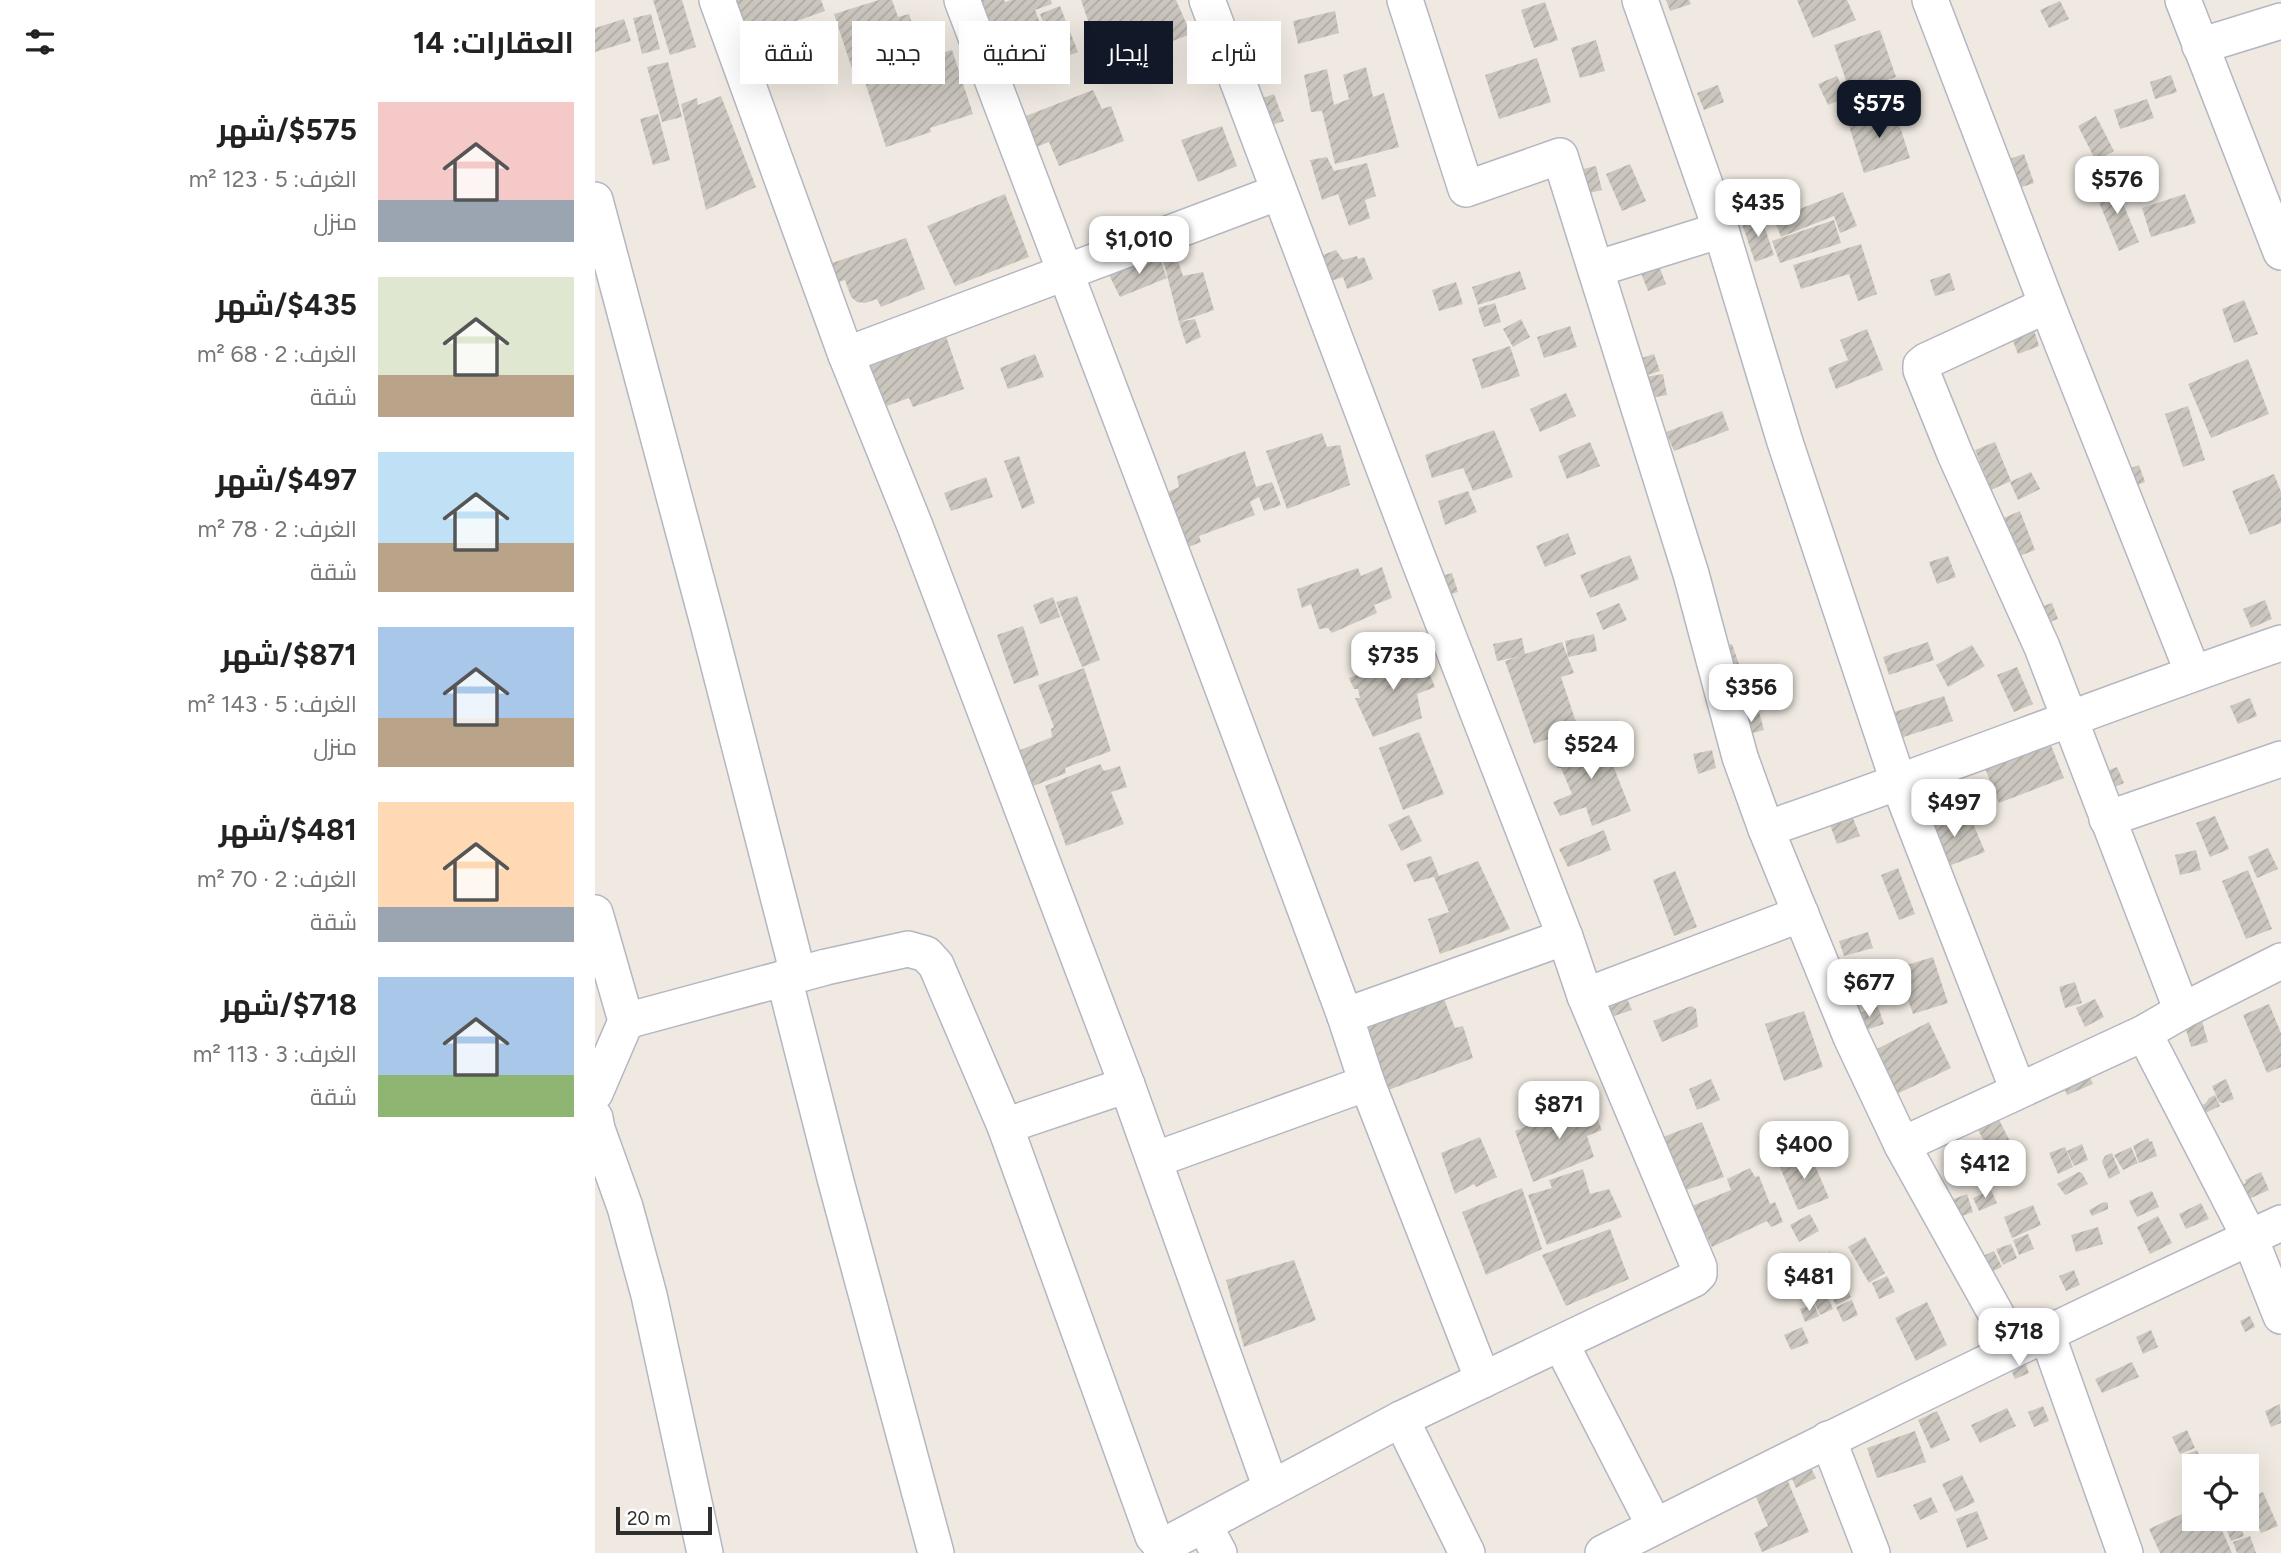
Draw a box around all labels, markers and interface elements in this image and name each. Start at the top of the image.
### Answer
chip: شقة [740,21,838,84]
chip: جديد [852,21,945,84]
chip: تصفية [959,21,1070,84]
chip: إيجار [1084,21,1173,84]
chip: شراء [1187,21,1281,84]
icon: filters [21,23,59,61]
text: العقارات: 14 [413,24,574,61]
pin: $575 [1838,80,1920,140]
text: $575 [1853,89,1905,117]
text: $575/شهر [217,111,357,148]
icon: home [434,130,518,214]
pin: $576 [2076,156,2158,216]
text: الغرف: 5 · 123 m² [189,165,357,193]
text: $576 [2091,165,2143,193]
pin: $435 [1717,180,1799,239]
text: $435 [1731,188,1785,216]
text: منزل [313,208,357,236]
pin: $1,010 [1082,216,1196,276]
text: $1,010 [1105,225,1173,253]
text: $435/شهر [216,286,357,323]
icon: home [434,305,518,389]
text: الغرف: 2 · 68 m² [197,340,357,368]
text: شقة [310,383,357,411]
text: $497/شهر [216,461,357,498]
icon: home [434,480,518,564]
text: الغرف: 2 · 78 m² [198,515,357,543]
text: شقة [310,558,357,586]
pin: $735 [1352,632,1434,692]
text: $871/شهر [221,636,357,673]
text: $735 [1367,641,1419,669]
icon: home [434,655,518,739]
pin: $356 [1710,664,1792,724]
text: $356 [1725,673,1777,701]
text: الغرف: 5 · 143 m² [187,690,357,718]
pin: $524 [1550,722,1632,781]
text: $524 [1564,730,1618,758]
text: منزل [313,733,357,761]
pin: $497 [1913,780,1995,839]
text: $497 [1927,788,1981,816]
text: $481/شهر [219,811,357,848]
icon: home [434,830,518,914]
text: الغرف: 2 · 70 m² [197,865,357,893]
text: شقة [310,908,357,936]
pin: $677 [1828,960,1910,1019]
text: $677 [1843,968,1895,996]
text: $718/شهر [221,986,357,1023]
icon: home [434,1005,518,1089]
text: الغرف: 3 · 113 m² [193,1040,357,1068]
pin: $871 [1518,1082,1600,1141]
text: شقة [310,1083,357,1111]
text: $871 [1534,1090,1584,1118]
pin: $400 [1763,1122,1845,1181]
text: $400 [1775,1130,1833,1158]
pin: $412 [1944,1140,2026,1200]
text: $412 [1960,1149,2010,1177]
pin: $481 [1768,1254,1850,1313]
text: $481 [1783,1262,1835,1290]
pin: $718 [1978,1308,2060,1368]
text: $718 [1994,1317,2044,1345]
map controls [2182,1454,2259,1531]
button: locate [2182,1454,2259,1531]
scale bar [616,1504,712,1536]
text: 20 m [627,1507,671,1530]

